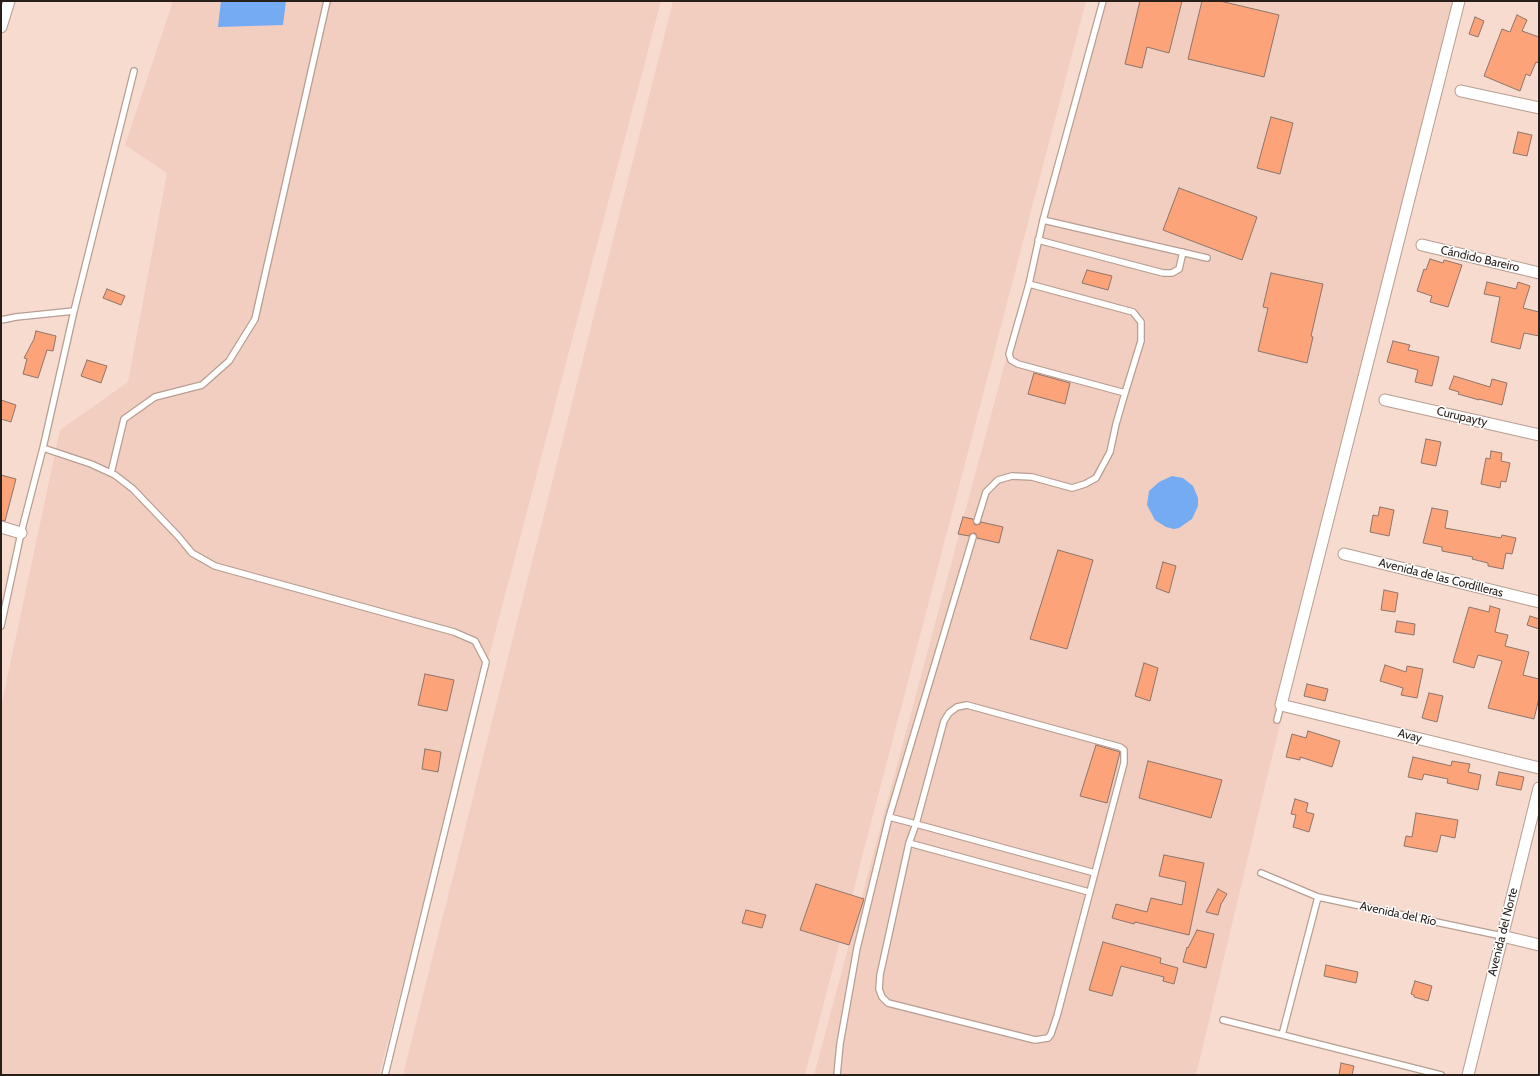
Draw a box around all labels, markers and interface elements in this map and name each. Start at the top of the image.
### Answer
street label: Cándido Bareiro [1439,243,1521,275]
street label: Curupayty [1435,404,1489,430]
street label: Avenida de las Cordilleras [1377,556,1505,600]
street label: Avay [1396,726,1424,746]
street label: Avenida del Norte [1485,886,1521,978]
street label: Avenida del Río [1358,899,1438,929]

